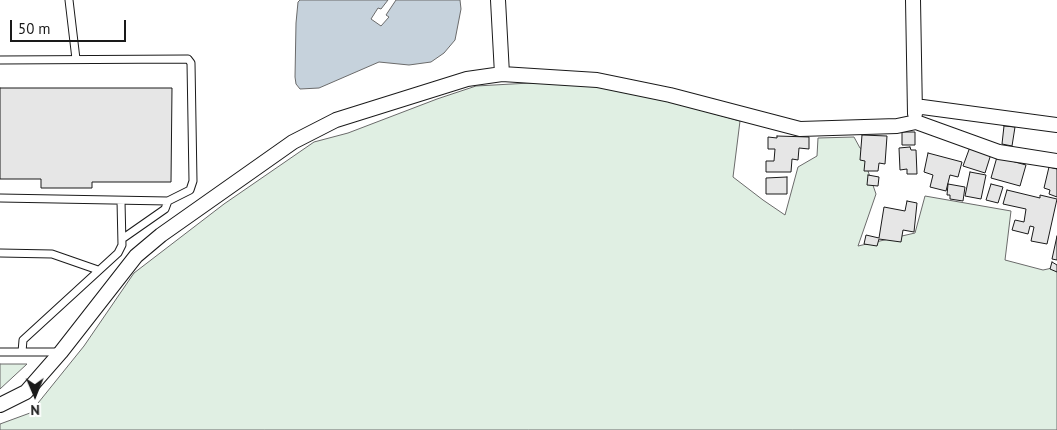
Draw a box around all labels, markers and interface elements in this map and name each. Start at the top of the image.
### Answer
scale bar [12,10,129,42]
text: 50 m [18,19,51,38]
north arrow [10,370,60,420]
text: N [31,401,40,419]

